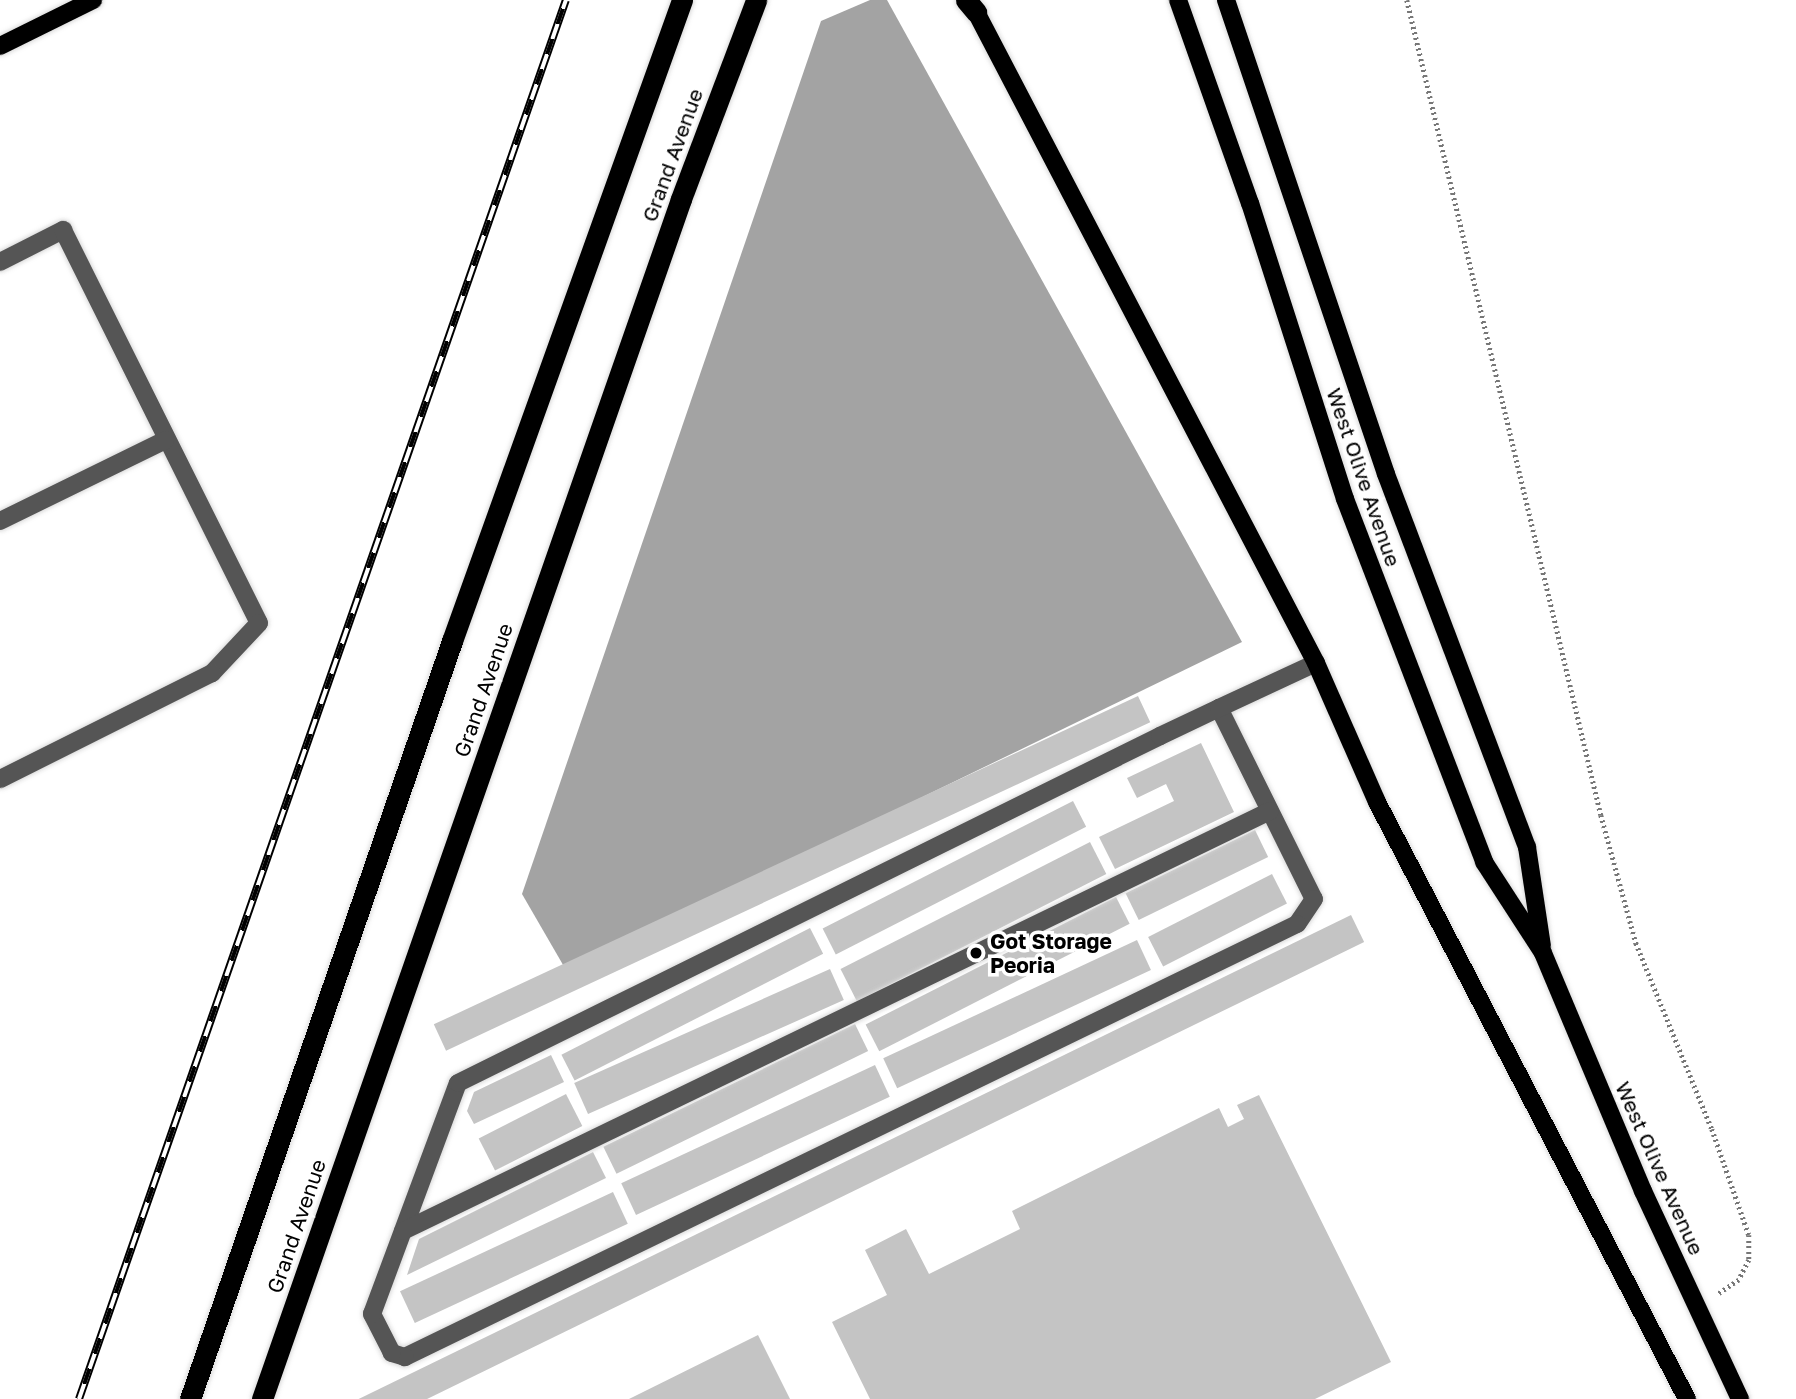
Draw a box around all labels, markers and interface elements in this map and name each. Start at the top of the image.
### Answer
street label: Grand Avenue [636,85,708,225]
street label: West Olive Avenue [1322,384,1406,570]
street label: Grand Avenue [448,620,518,760]
place label: Got Storage Peoria [990,928,1112,978]
marker: Got Storage Peoria [968,945,984,961]
street label: West Olive Avenue [1610,1077,1710,1259]
street label: Grand Avenue [261,1156,331,1296]

